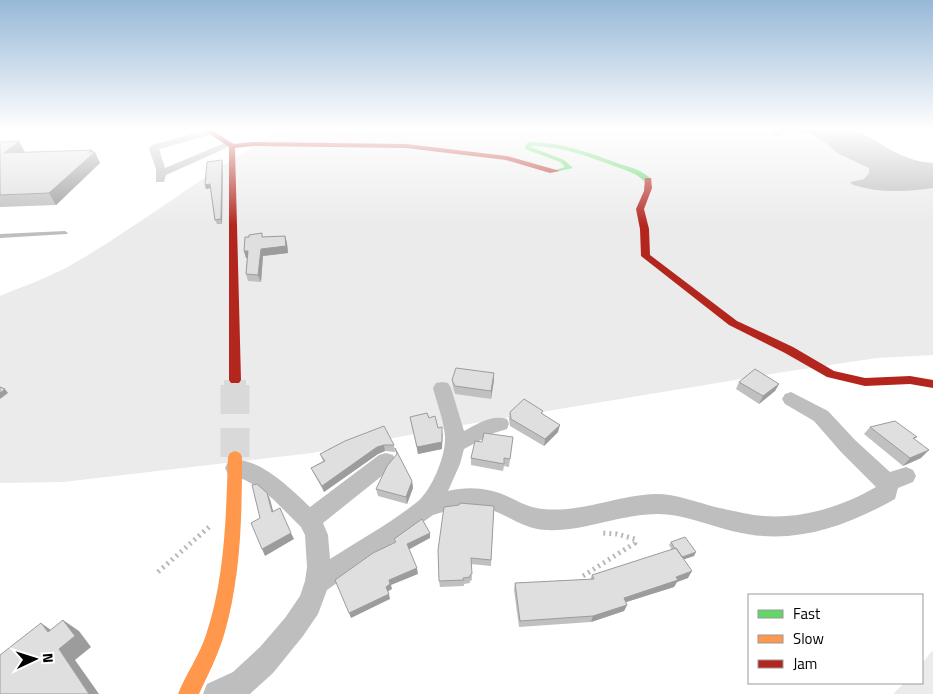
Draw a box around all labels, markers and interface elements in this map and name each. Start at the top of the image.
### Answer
legend [748,594,923,684]
text: Fast [793,602,821,625]
text: Slow [793,627,824,650]
north arrow [10,634,60,684]
text: N [38,652,59,664]
text: Jam [793,652,817,675]

